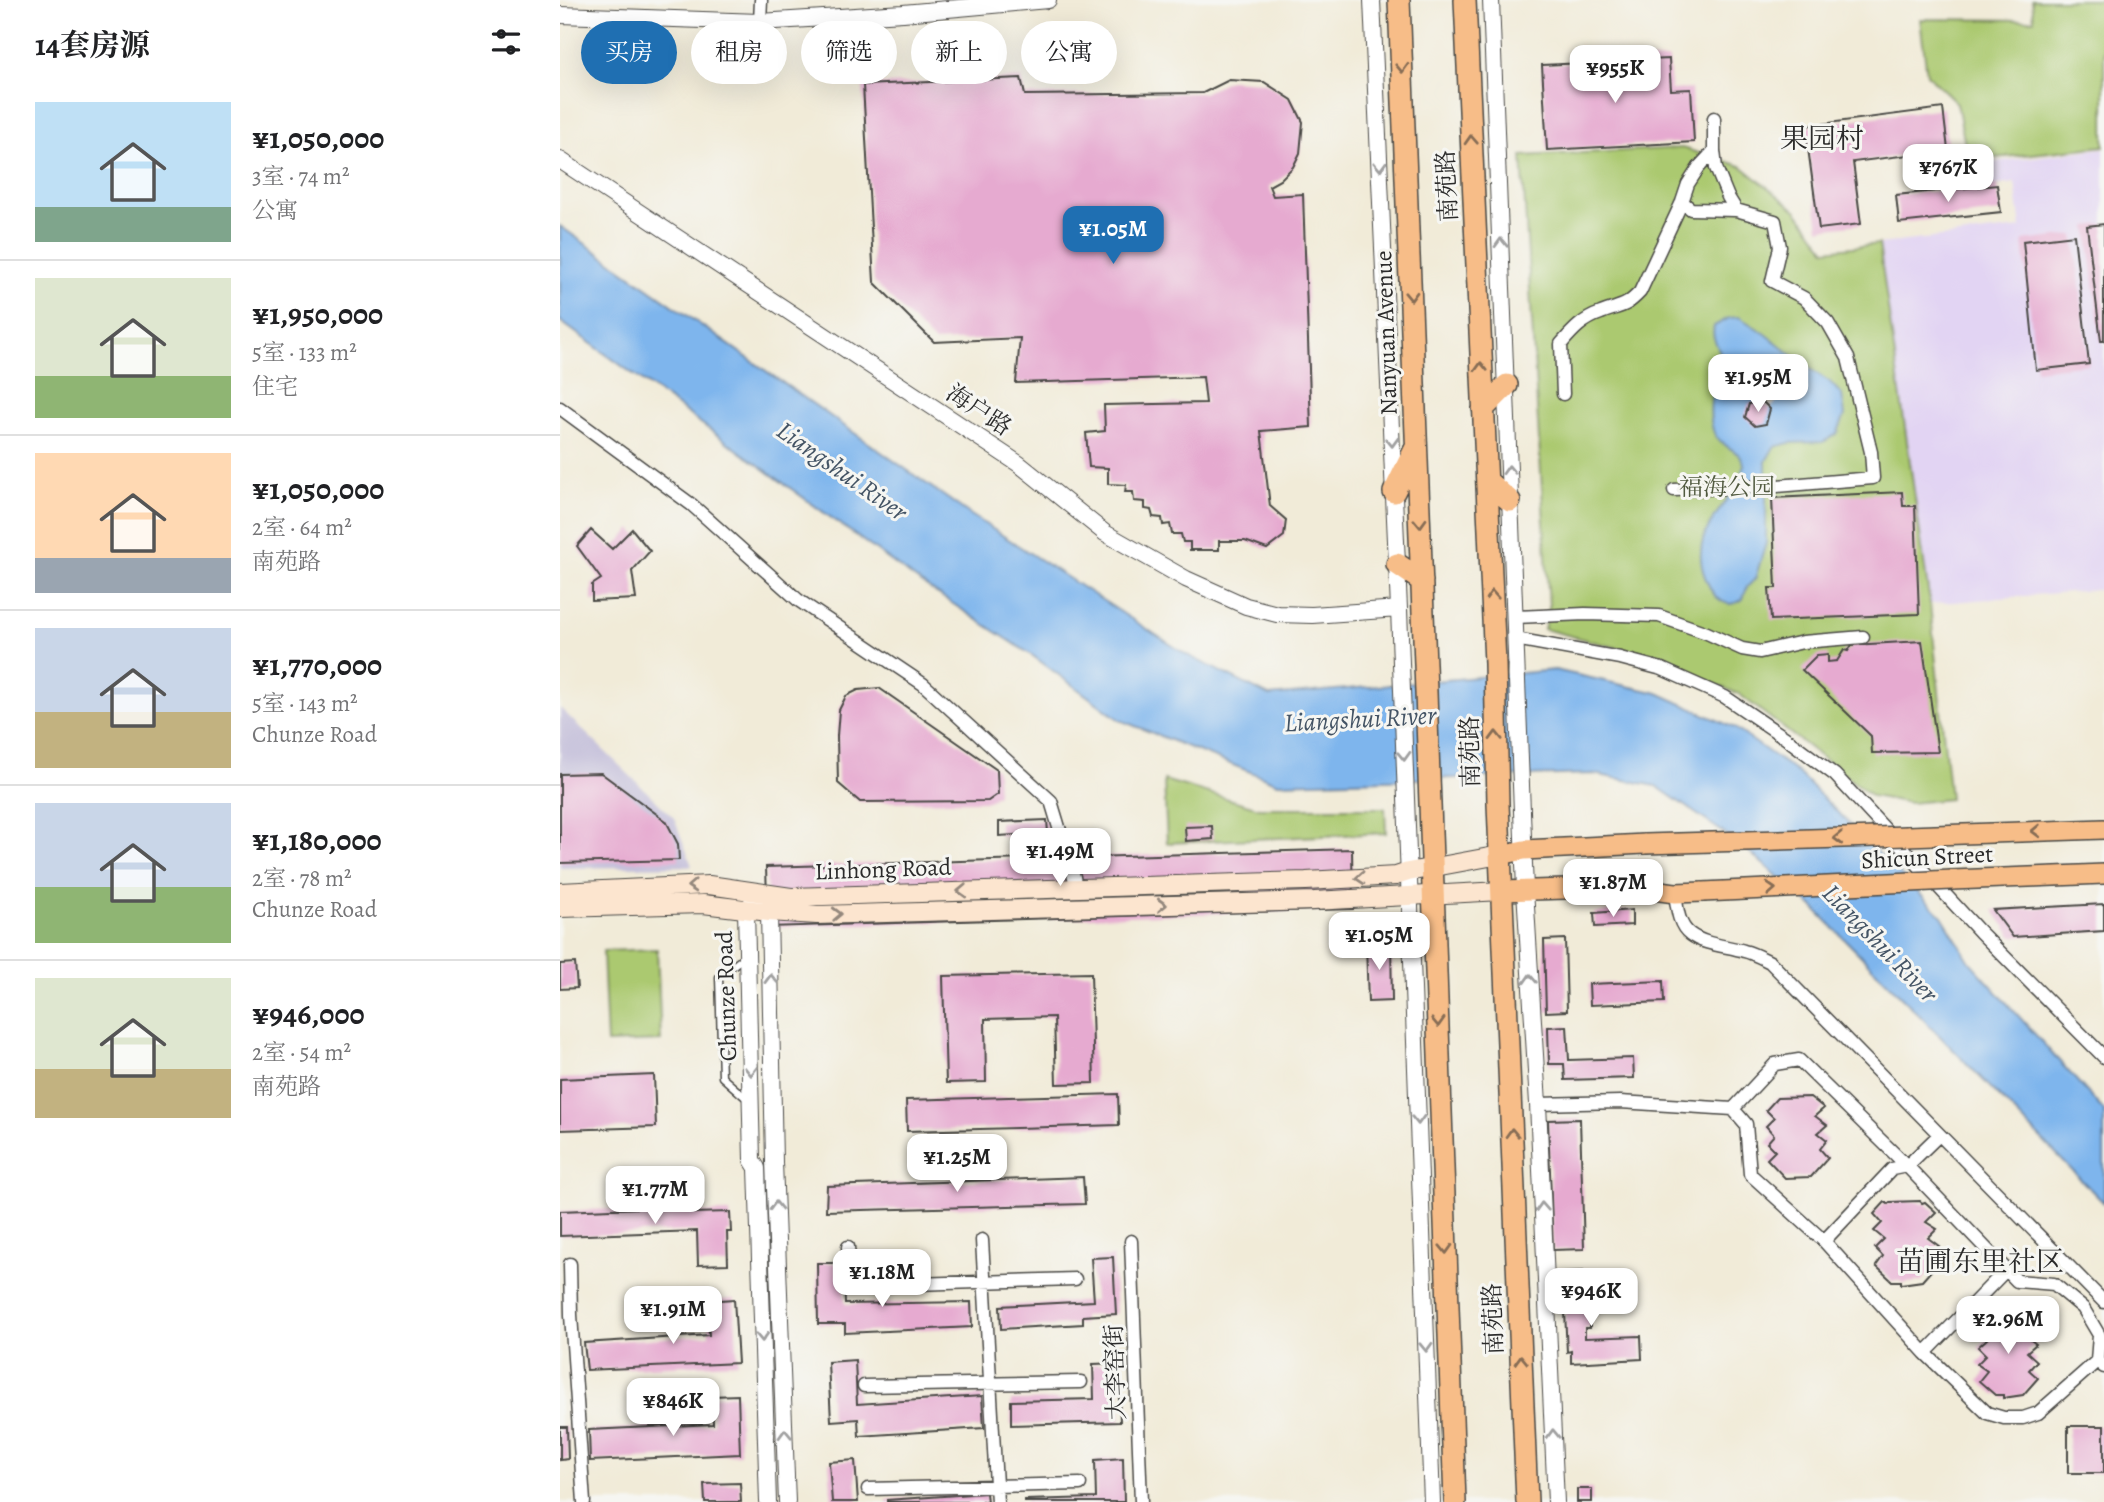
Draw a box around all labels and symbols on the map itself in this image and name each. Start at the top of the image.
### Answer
pin: ¥955K [1566,46,1664,105]
one-way arrow [1394,63,1409,74]
district label: 果园村 [1780,120,1864,158]
one-way arrow [1464,134,1479,145]
pin: ¥767K [1899,144,1997,204]
street label: 南苑路 [1429,149,1465,223]
one-way arrow [1372,161,1387,172]
pin: ¥1.05M [1056,206,1170,266]
one-way arrow [1494,237,1509,248]
street label: Nanyuan Avenue [1367,250,1405,416]
one-way arrow [1403,290,1418,301]
pin: ¥1.95M [1701,354,1815,414]
one-way arrow [1474,362,1489,373]
street label: 海户路 [940,377,1018,443]
water label: Liangshui River [770,413,915,530]
one-way arrow [1384,437,1399,448]
one-way arrow [1502,465,1517,476]
park label: 福海公园 [1679,471,1775,503]
one-way arrow [1412,518,1427,529]
one-way arrow [1484,589,1499,600]
water label: Liangshui River [1283,697,1438,740]
street label: 南苑路 [1453,716,1487,788]
one-way arrow [1489,730,1504,741]
one-way arrow [1397,751,1412,762]
one-way arrow [2030,824,2041,839]
pin: ¥1.49M [1003,828,1117,888]
one-way arrow [1833,830,1843,846]
street label: Shicun Street [1860,838,1994,876]
street label: Linhong Road [814,851,952,887]
pin: ¥1.87M [1556,860,1670,919]
one-way arrow [1355,870,1366,885]
water label: Liangshui River [1815,876,1946,1011]
one-way arrow [686,878,697,893]
one-way arrow [1766,881,1777,896]
one-way arrow [956,884,967,899]
one-way arrow [1157,898,1168,913]
one-way arrow [831,907,842,922]
pin: ¥1.05M [1322,912,1436,972]
street label: Chunze Road [708,930,744,1062]
one-way arrow [763,973,778,984]
one-way arrow [1523,974,1538,985]
one-way arrow [1430,1016,1445,1027]
one-way arrow [743,1066,758,1077]
one-way arrow [1410,1115,1425,1126]
one-way arrow [1504,1127,1519,1138]
pin: ¥1.25M [900,1134,1014,1194]
pin: ¥1.77M [598,1166,712,1226]
one-way arrow [768,1201,783,1212]
one-way arrow [1535,1201,1550,1212]
district label: 苗圃东里社区 [1896,1243,2064,1281]
one-way arrow [1438,1244,1453,1255]
pin: ¥1.18M [825,1250,939,1309]
pin: ¥946K [1542,1268,1640,1328]
street label: 南苑路 [1476,1282,1510,1356]
pin: ¥1.91M [616,1286,730,1346]
pin: ¥2.96M [1951,1296,2065,1356]
street label: 大李窑街 [1097,1323,1133,1421]
one-way arrow [755,1332,770,1343]
one-way arrow [1419,1342,1434,1353]
one-way arrow [1514,1355,1529,1366]
pin: ¥846K [624,1378,722,1438]
one-way arrow [777,1428,792,1439]
one-way arrow [1546,1428,1561,1439]

